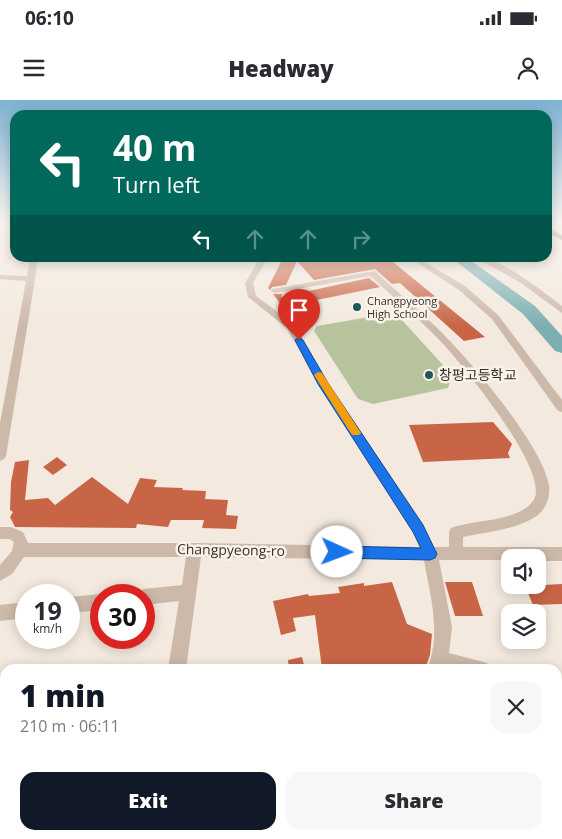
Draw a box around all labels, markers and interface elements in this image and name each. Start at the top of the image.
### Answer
text: 06:10 [25,5,74,31]
text: Headway [228,53,334,83]
icon: menu [20,54,48,82]
icon: person [514,54,542,82]
text: 40 m [113,124,196,171]
icon: left [30,130,95,195]
text: Turn left [113,169,200,199]
icon: left [188,225,216,253]
icon: ahead [241,225,269,253]
icon: ahead [294,225,322,253]
icon: right [347,225,375,253]
pin [278,289,320,340]
place label: Changpyeong High School [367,293,437,321]
icon: arrive [285,296,313,324]
marker: Changpyeong High School [351,301,363,313]
place label: 창평고등학교 [439,365,516,384]
marker: 창평고등학교 [423,369,435,381]
position arrow [310,525,362,577]
street label: Changpyeong-ro [177,539,285,560]
map controls [501,549,546,649]
button: sound [501,549,546,594]
speed limit sign: 30 [90,584,155,649]
text: 19 [33,593,62,627]
button: layers [501,604,546,649]
text: km/h [33,620,62,637]
text: 1 min [20,675,105,716]
button: close [490,681,542,733]
text: 210 m · 06:11 [20,715,120,737]
button: Exit [20,772,276,830]
button: Share [286,772,542,830]

